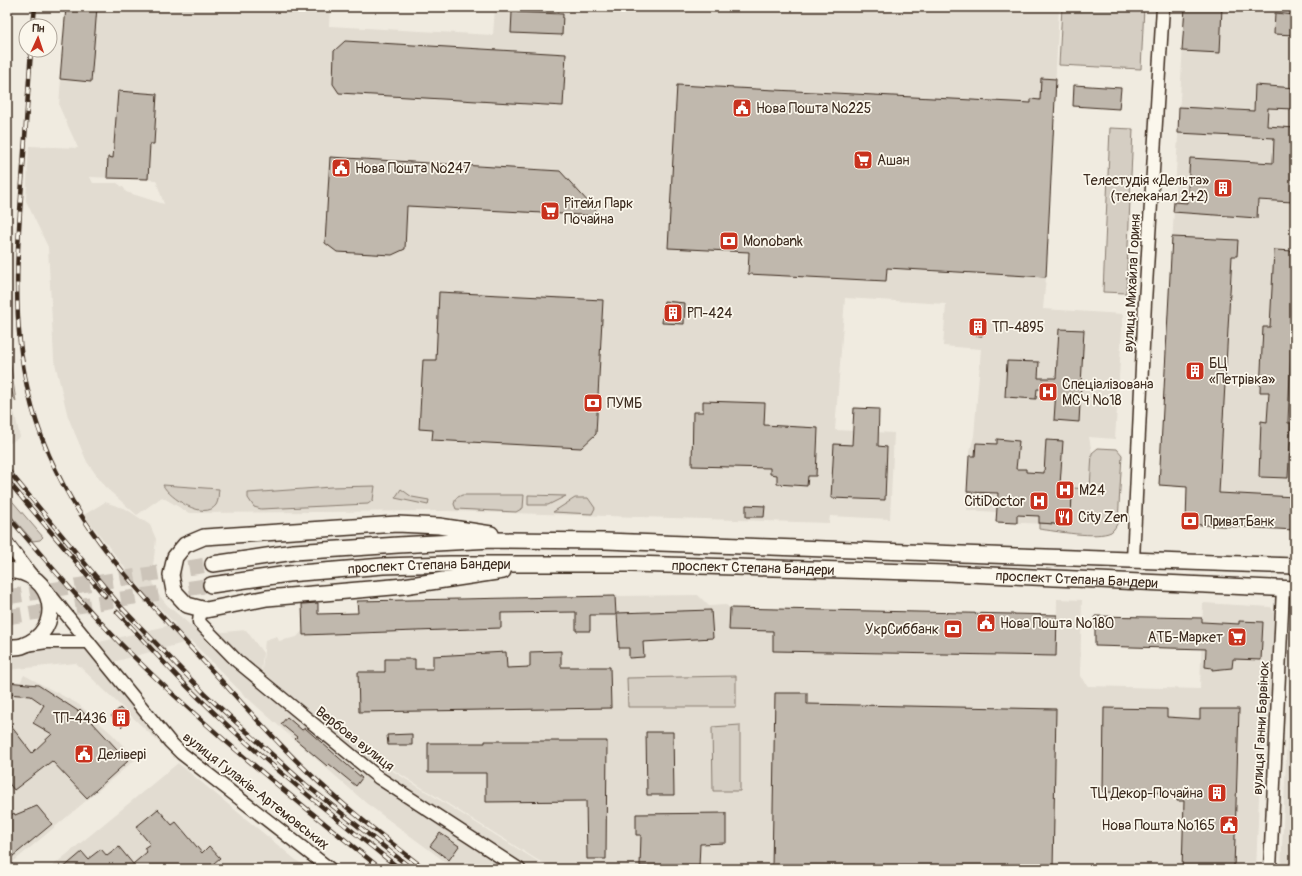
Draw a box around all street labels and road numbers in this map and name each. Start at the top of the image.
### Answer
street label: вулиця Михайла Гориня [1120,213,1144,353]
street label: проспект Степана Бандери [347,555,510,577]
street label: проспект Степана Бандери [671,557,834,578]
street label: проспект Степана Бандери [995,567,1158,591]
street label: вулиця Ганни Барвінок [1249,661,1273,795]
street label: Вербова вулиця [312,703,398,775]
street label: вулиця Гулаків-Артемовських [179,729,333,853]

